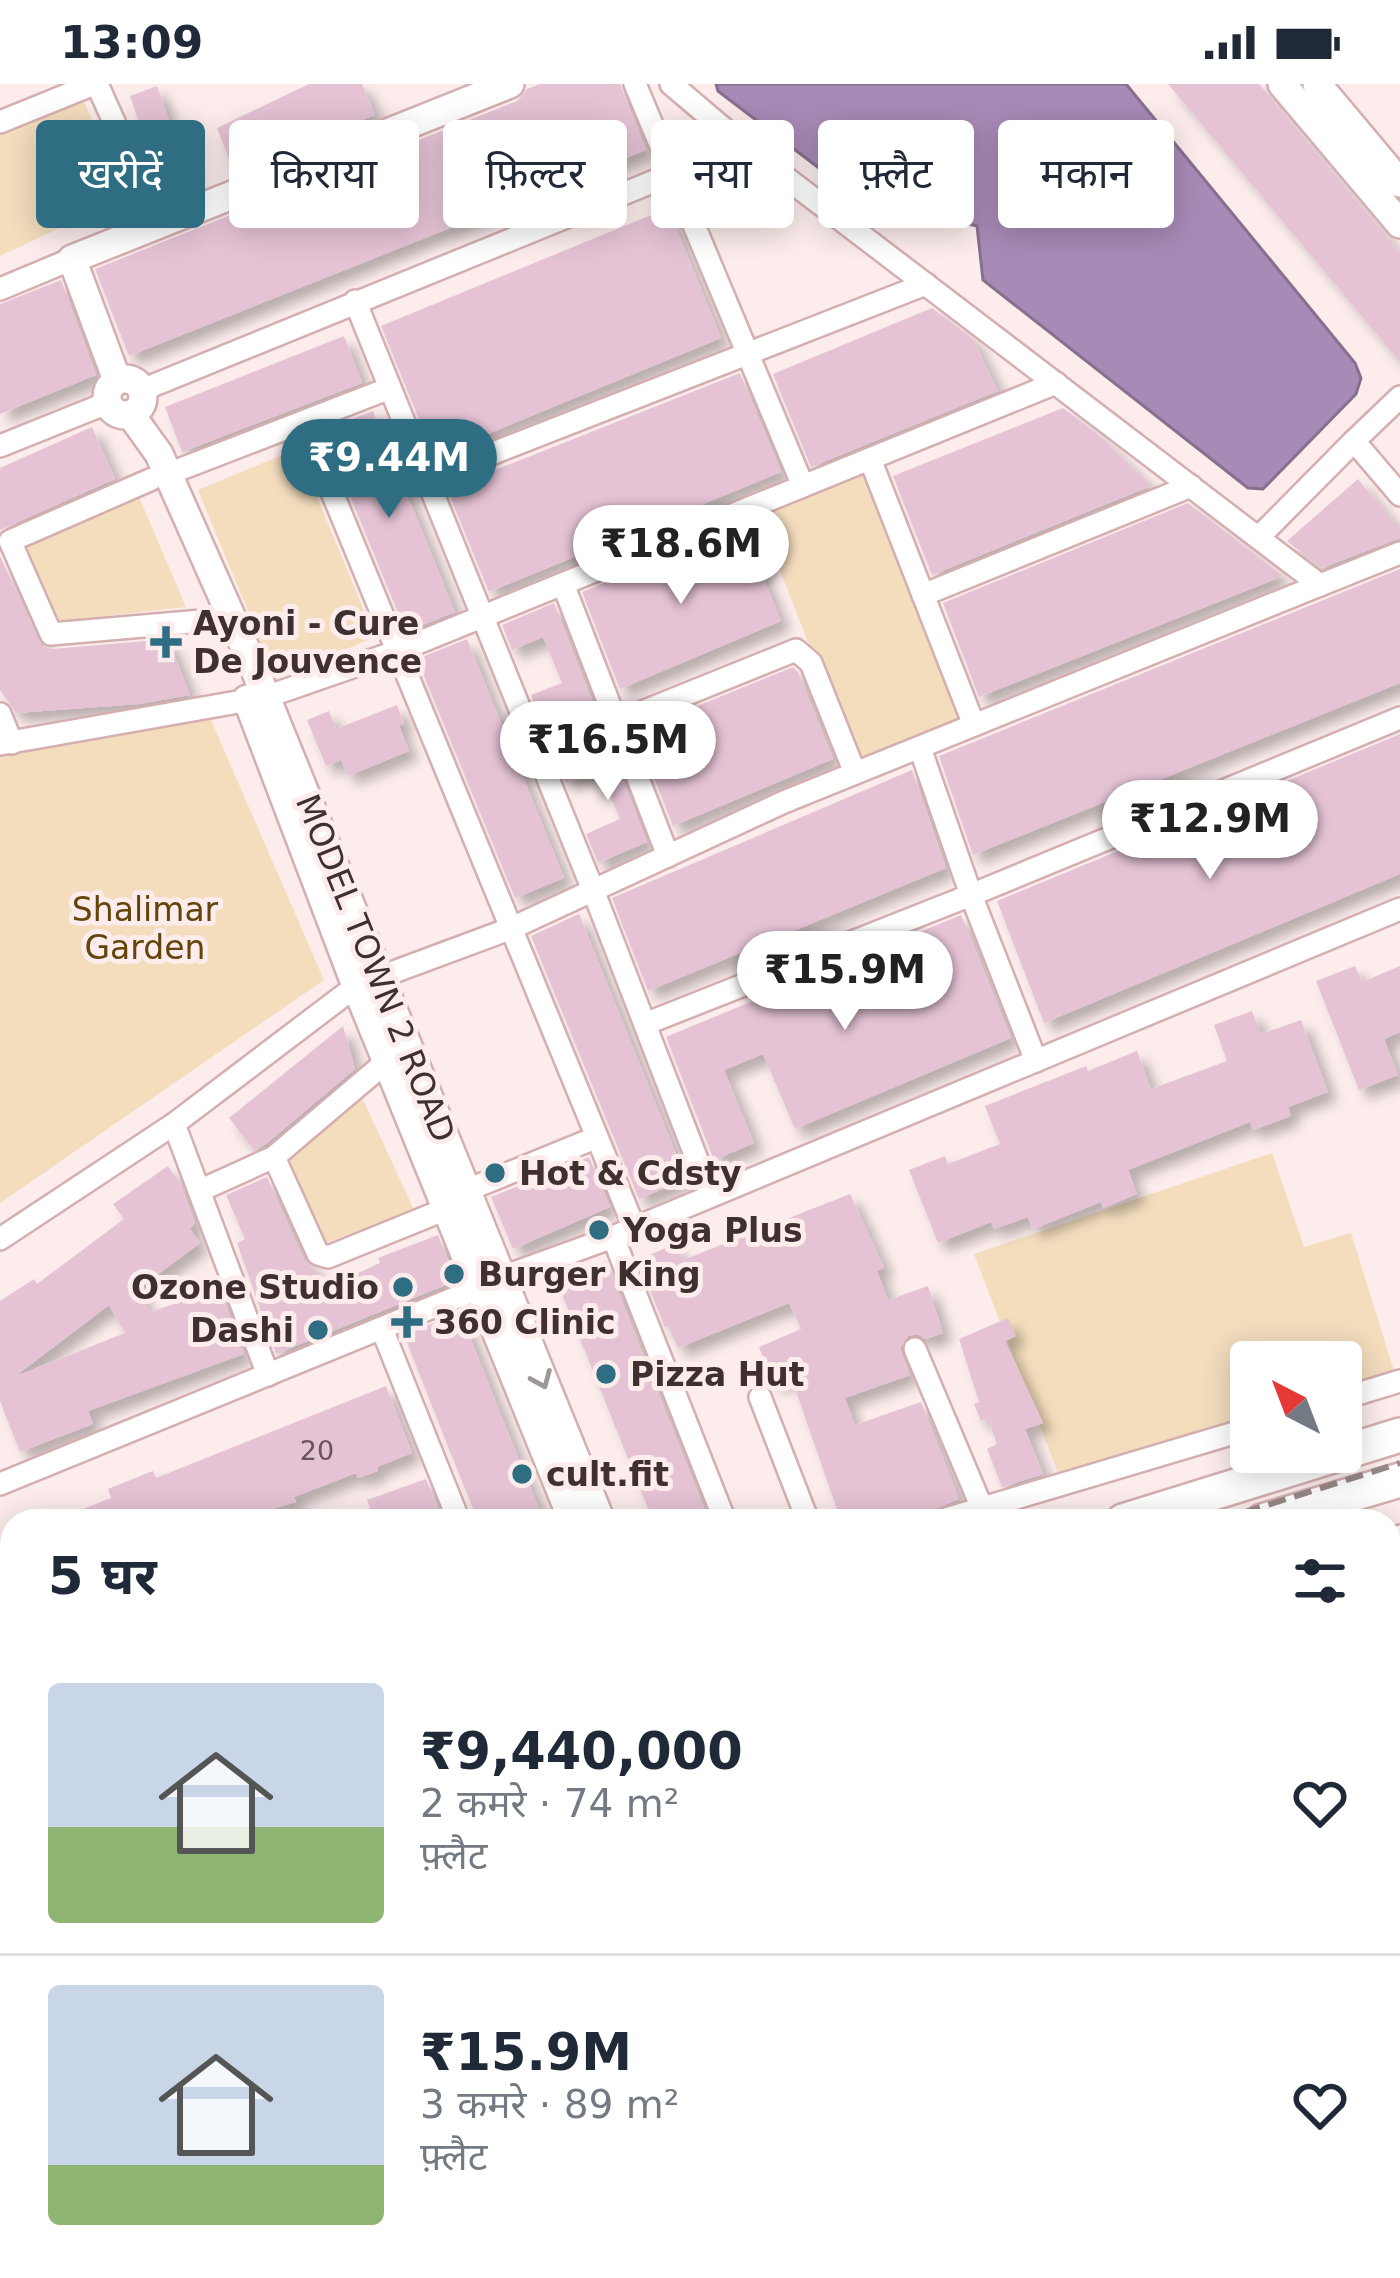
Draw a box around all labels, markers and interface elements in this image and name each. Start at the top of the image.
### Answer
text: 13:09 [60,16,203,69]
chip: खरीदें [36,120,205,228]
chip: किराया [229,120,419,228]
chip: फ़िल्टर [443,120,627,228]
chip: नया [651,120,794,228]
chip: फ़्लैट [818,120,974,228]
chip: मकान [998,120,1174,228]
pin: ₹9.44M [291,419,487,521]
text: ₹9.44M [308,435,470,480]
pin: ₹18.6M [583,505,779,607]
text: ₹18.6M [600,521,762,566]
place label: Ayoni - Cure De Jouvence [193,604,422,681]
marker: Ayoni - Cure De Jouvence [150,626,182,658]
pin: ₹16.5M [510,701,706,803]
text: ₹16.5M [527,717,689,762]
pin: ₹12.9M [1112,780,1308,882]
street label: MODEL TOWN 2 ROAD [288,789,463,1148]
text: ₹12.9M [1129,796,1291,841]
park label: Shalimar Garden [72,890,219,967]
pin: ₹15.9M [747,931,943,1033]
text: ₹15.9M [764,947,926,992]
place label: Hot & Cdsty [519,1154,742,1193]
marker: Hot & Cdsty [482,1160,508,1186]
place label: Yoga Plus [622,1211,803,1250]
marker: Yoga Plus [586,1217,612,1243]
place label: Burger King [478,1255,701,1294]
marker: Burger King [441,1261,467,1287]
place label: Ozone Studio [131,1268,379,1307]
marker: Ozone Studio [390,1274,416,1300]
place label: 360 Clinic [434,1303,616,1342]
marker: 360 Clinic [391,1306,423,1338]
place label: Dashi [190,1311,294,1350]
marker: Dashi [305,1317,331,1343]
north arrow [1230,1341,1362,1473]
map controls [1230,1341,1362,1473]
place label: Pizza Hut [630,1355,805,1394]
marker: Pizza Hut [593,1361,619,1387]
one-way arrow [528,1368,552,1389]
house number: 20 [300,1435,334,1466]
place label: cult.fit [546,1455,669,1494]
marker: cult.fit [509,1461,535,1487]
text: 5 घर [48,1547,157,1606]
icon: filters [1287,1548,1353,1614]
text: ₹9,440,000 [420,1722,743,1781]
icon: home [144,1731,288,1875]
icon: heart [1287,1770,1353,1836]
text: 2 कमरे · 74 m² [420,1781,679,1826]
text: फ़्लैट [420,1833,487,1878]
text: ₹15.9M [420,2023,632,2082]
icon: home [144,2033,288,2177]
icon: heart [1287,2072,1353,2138]
text: 3 कमरे · 89 m² [420,2082,679,2127]
text: फ़्लैट [420,2134,487,2179]

